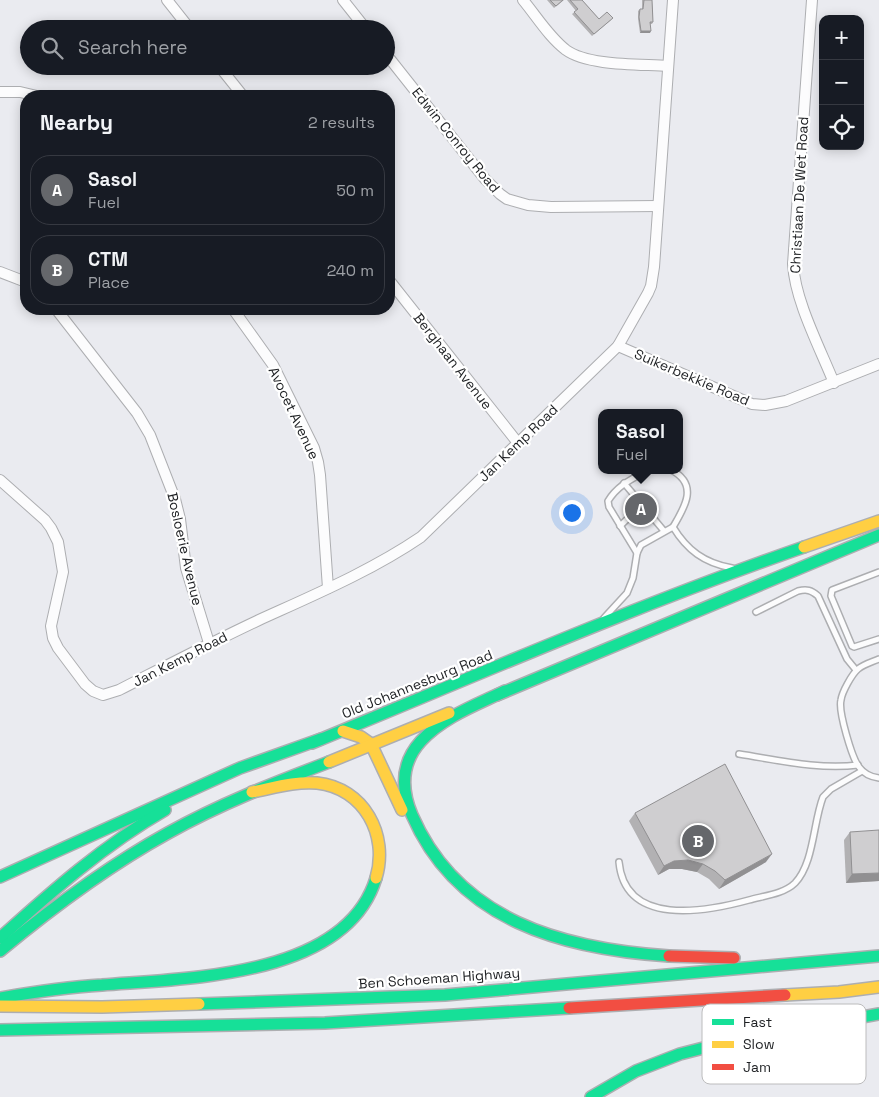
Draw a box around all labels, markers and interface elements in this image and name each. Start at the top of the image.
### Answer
map controls [819,15,864,150]
button: + [819,15,864,60]
search box [20,20,395,75]
icon: search [38,34,66,62]
text: Search here [78,35,188,60]
button: − [819,60,864,105]
street label: Edwin Conroy Road [408,84,504,196]
button: locate [819,105,864,150]
text: Nearby [40,109,113,136]
text: 2 results [308,112,375,133]
street label: Christiaan De Wet Road [786,116,812,274]
text: Sasol [88,167,137,192]
text: A [52,180,62,201]
text: 50 m [336,180,374,201]
text: Fuel [88,192,120,213]
text: CTM [88,247,128,272]
text: B [52,260,62,281]
text: 240 m [327,260,374,281]
text: Place [88,272,130,293]
street label: Berghaan Avenue [410,309,496,413]
street label: Suikerbekkie Road [632,345,752,409]
street label: Avocet Avenue [265,364,323,462]
street label: Jan Kemp Road [474,400,562,486]
popup [598,409,683,474]
text: Sasol [616,419,665,444]
text: Fuel [616,444,648,465]
pin: A [625,490,657,528]
street label: Bosloerie Avenue [163,491,207,607]
your location [559,500,585,526]
street label: Jan Kemp Road [130,627,230,691]
street label: Old Johannesburg Road [339,645,495,723]
pin: B [682,822,714,860]
street label: Ben Schoeman Highway [358,963,520,993]
legend [702,1004,866,1084]
text: Fast [743,1013,772,1031]
text: Slow [743,1035,775,1053]
text: Jam [743,1058,771,1076]

